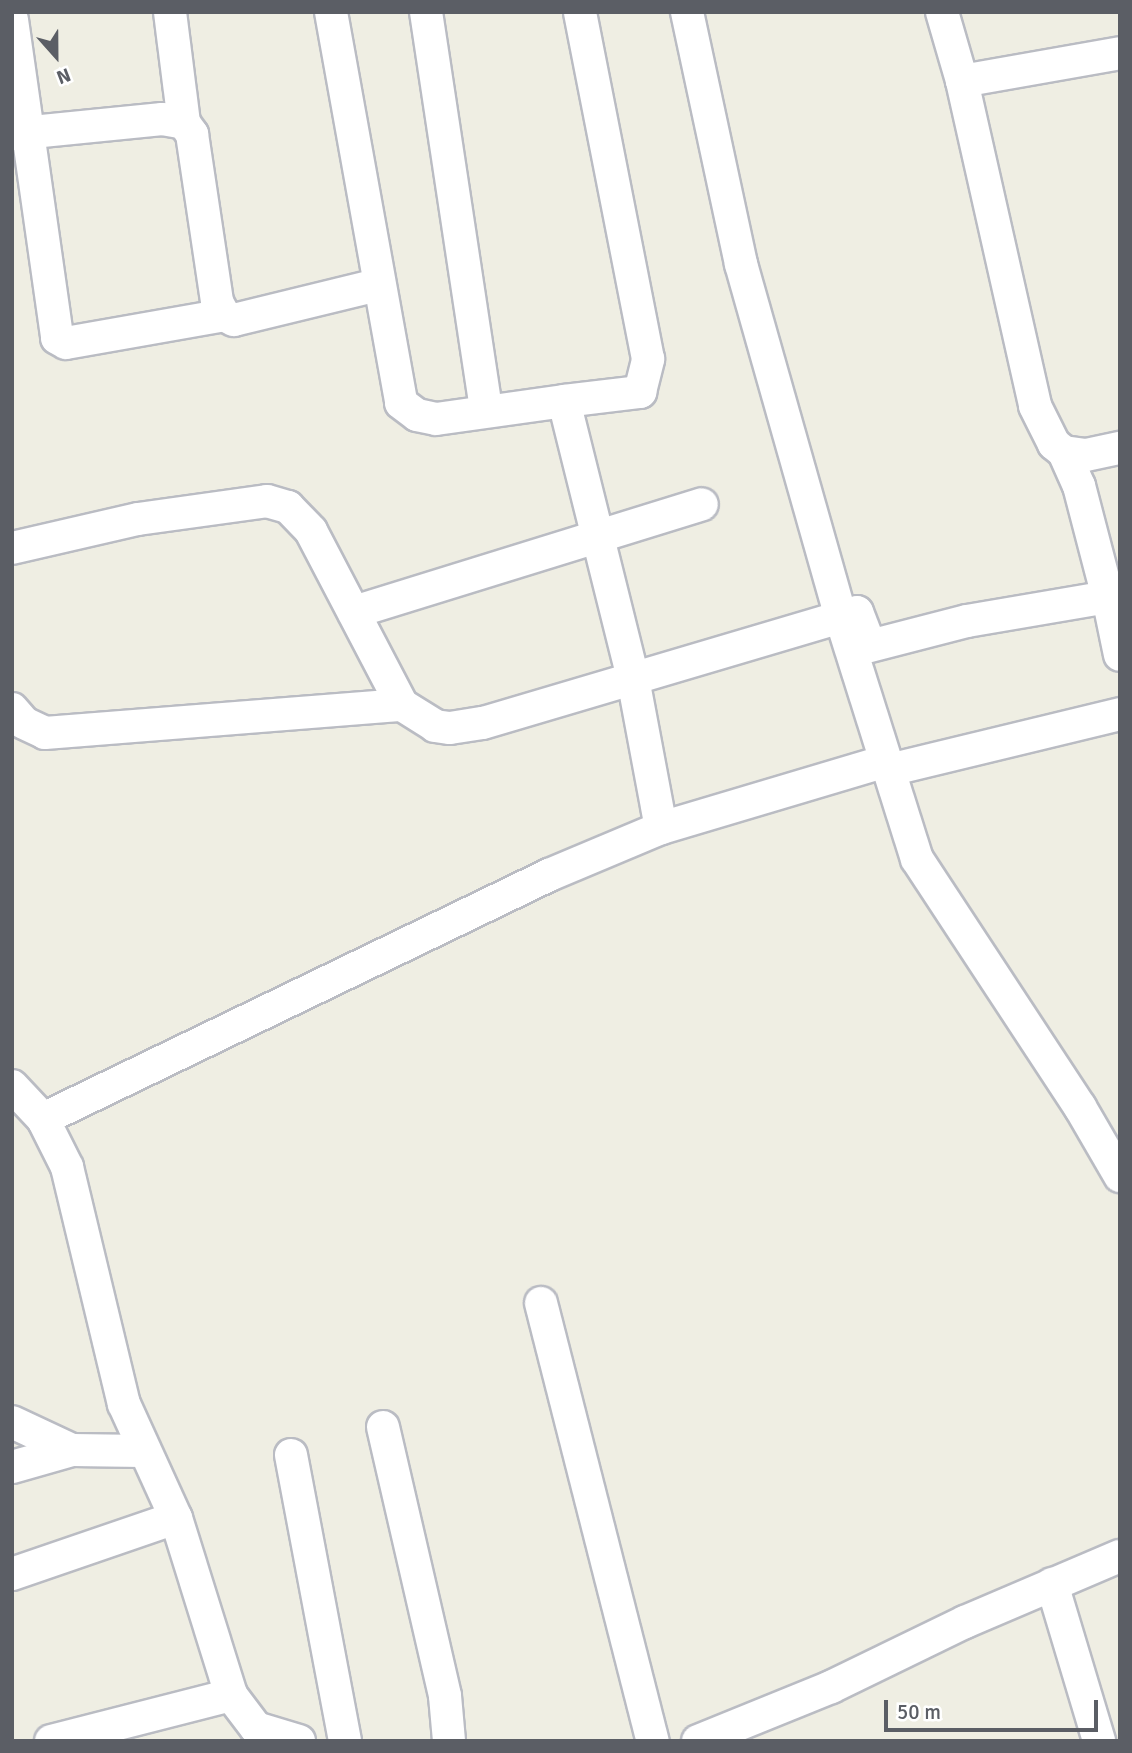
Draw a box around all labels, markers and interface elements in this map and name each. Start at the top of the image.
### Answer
north arrow [21,21,91,91]
text: N [53,62,74,89]
scale bar [887,1686,1100,1730]
text: 50 m [897,1699,941,1725]

